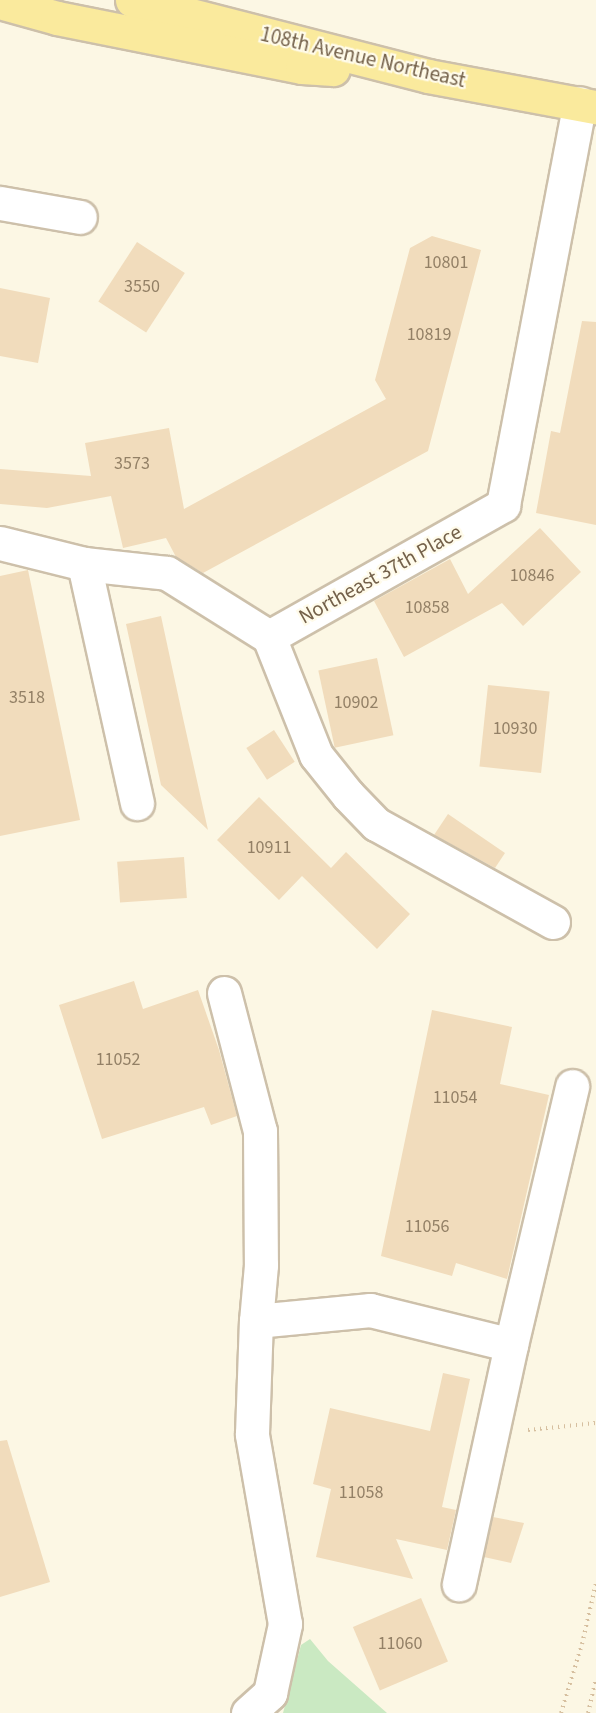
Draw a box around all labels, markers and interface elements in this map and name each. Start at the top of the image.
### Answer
street label: 108th Avenue Northeast [258,21,468,93]
house number: 10801 [424,252,468,274]
house number: 3550 [124,276,160,298]
house number: 10819 [407,324,451,346]
house number: 3573 [114,453,150,475]
street label: Northeast 37th Place [294,519,466,629]
house number: 10846 [510,565,554,587]
house number: 10858 [405,597,449,619]
house number: 3518 [9,687,45,709]
house number: 10902 [334,692,378,714]
house number: 10930 [493,718,537,740]
house number: 10911 [247,837,291,859]
house number: 11052 [96,1049,140,1071]
house number: 11054 [433,1087,477,1109]
house number: 11056 [405,1216,449,1238]
house number: 11058 [339,1482,383,1504]
house number: 11060 [378,1633,422,1655]

